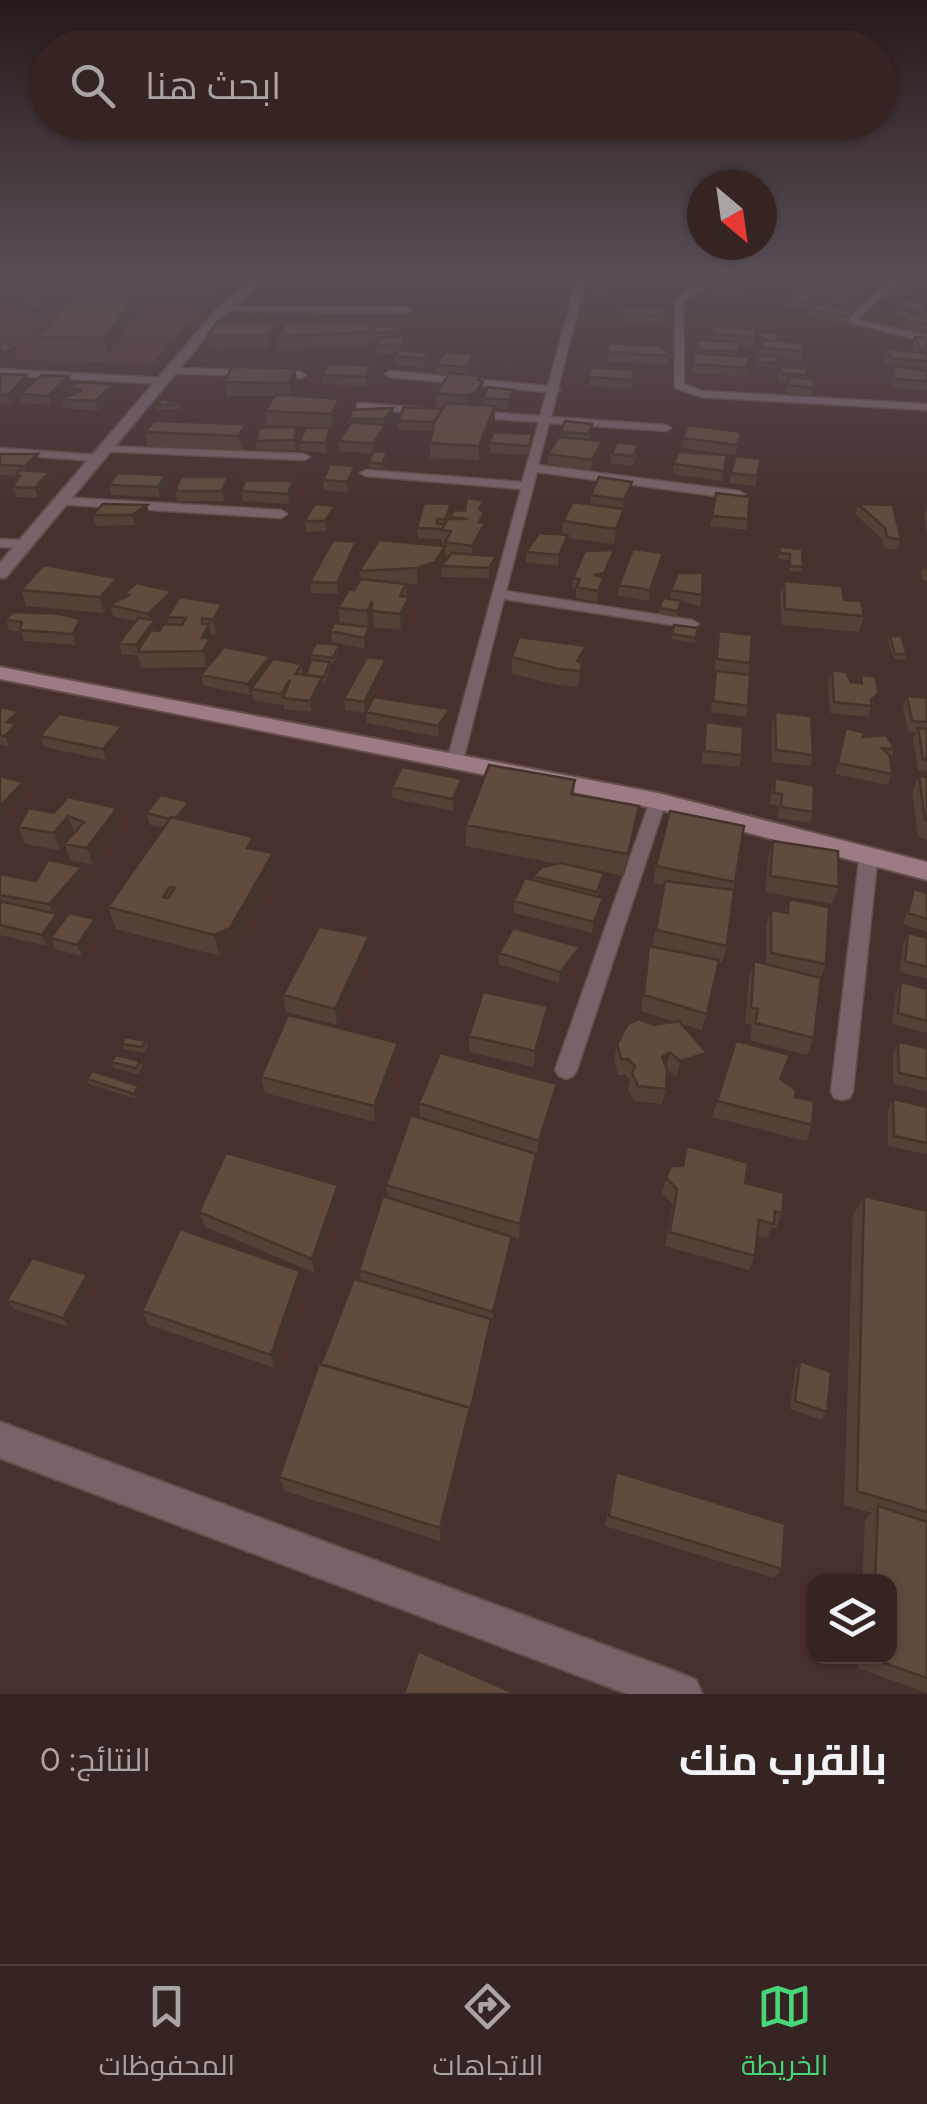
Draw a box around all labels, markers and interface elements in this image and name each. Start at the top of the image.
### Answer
search box [30,30,897,140]
icon: search [65,58,120,113]
text: ابحث هنا [145,63,281,109]
north arrow [687,170,777,260]
map controls [807,1574,897,1664]
button: layers [807,1574,897,1664]
text: بالقرب منك [679,1735,887,1786]
text: النتائج: 0 [40,1741,151,1779]
tab: المحفوظات [99,1979,235,2091]
tab: الاتجاهات [433,1979,543,2091]
tab: الخريطة [741,1979,828,2091]

